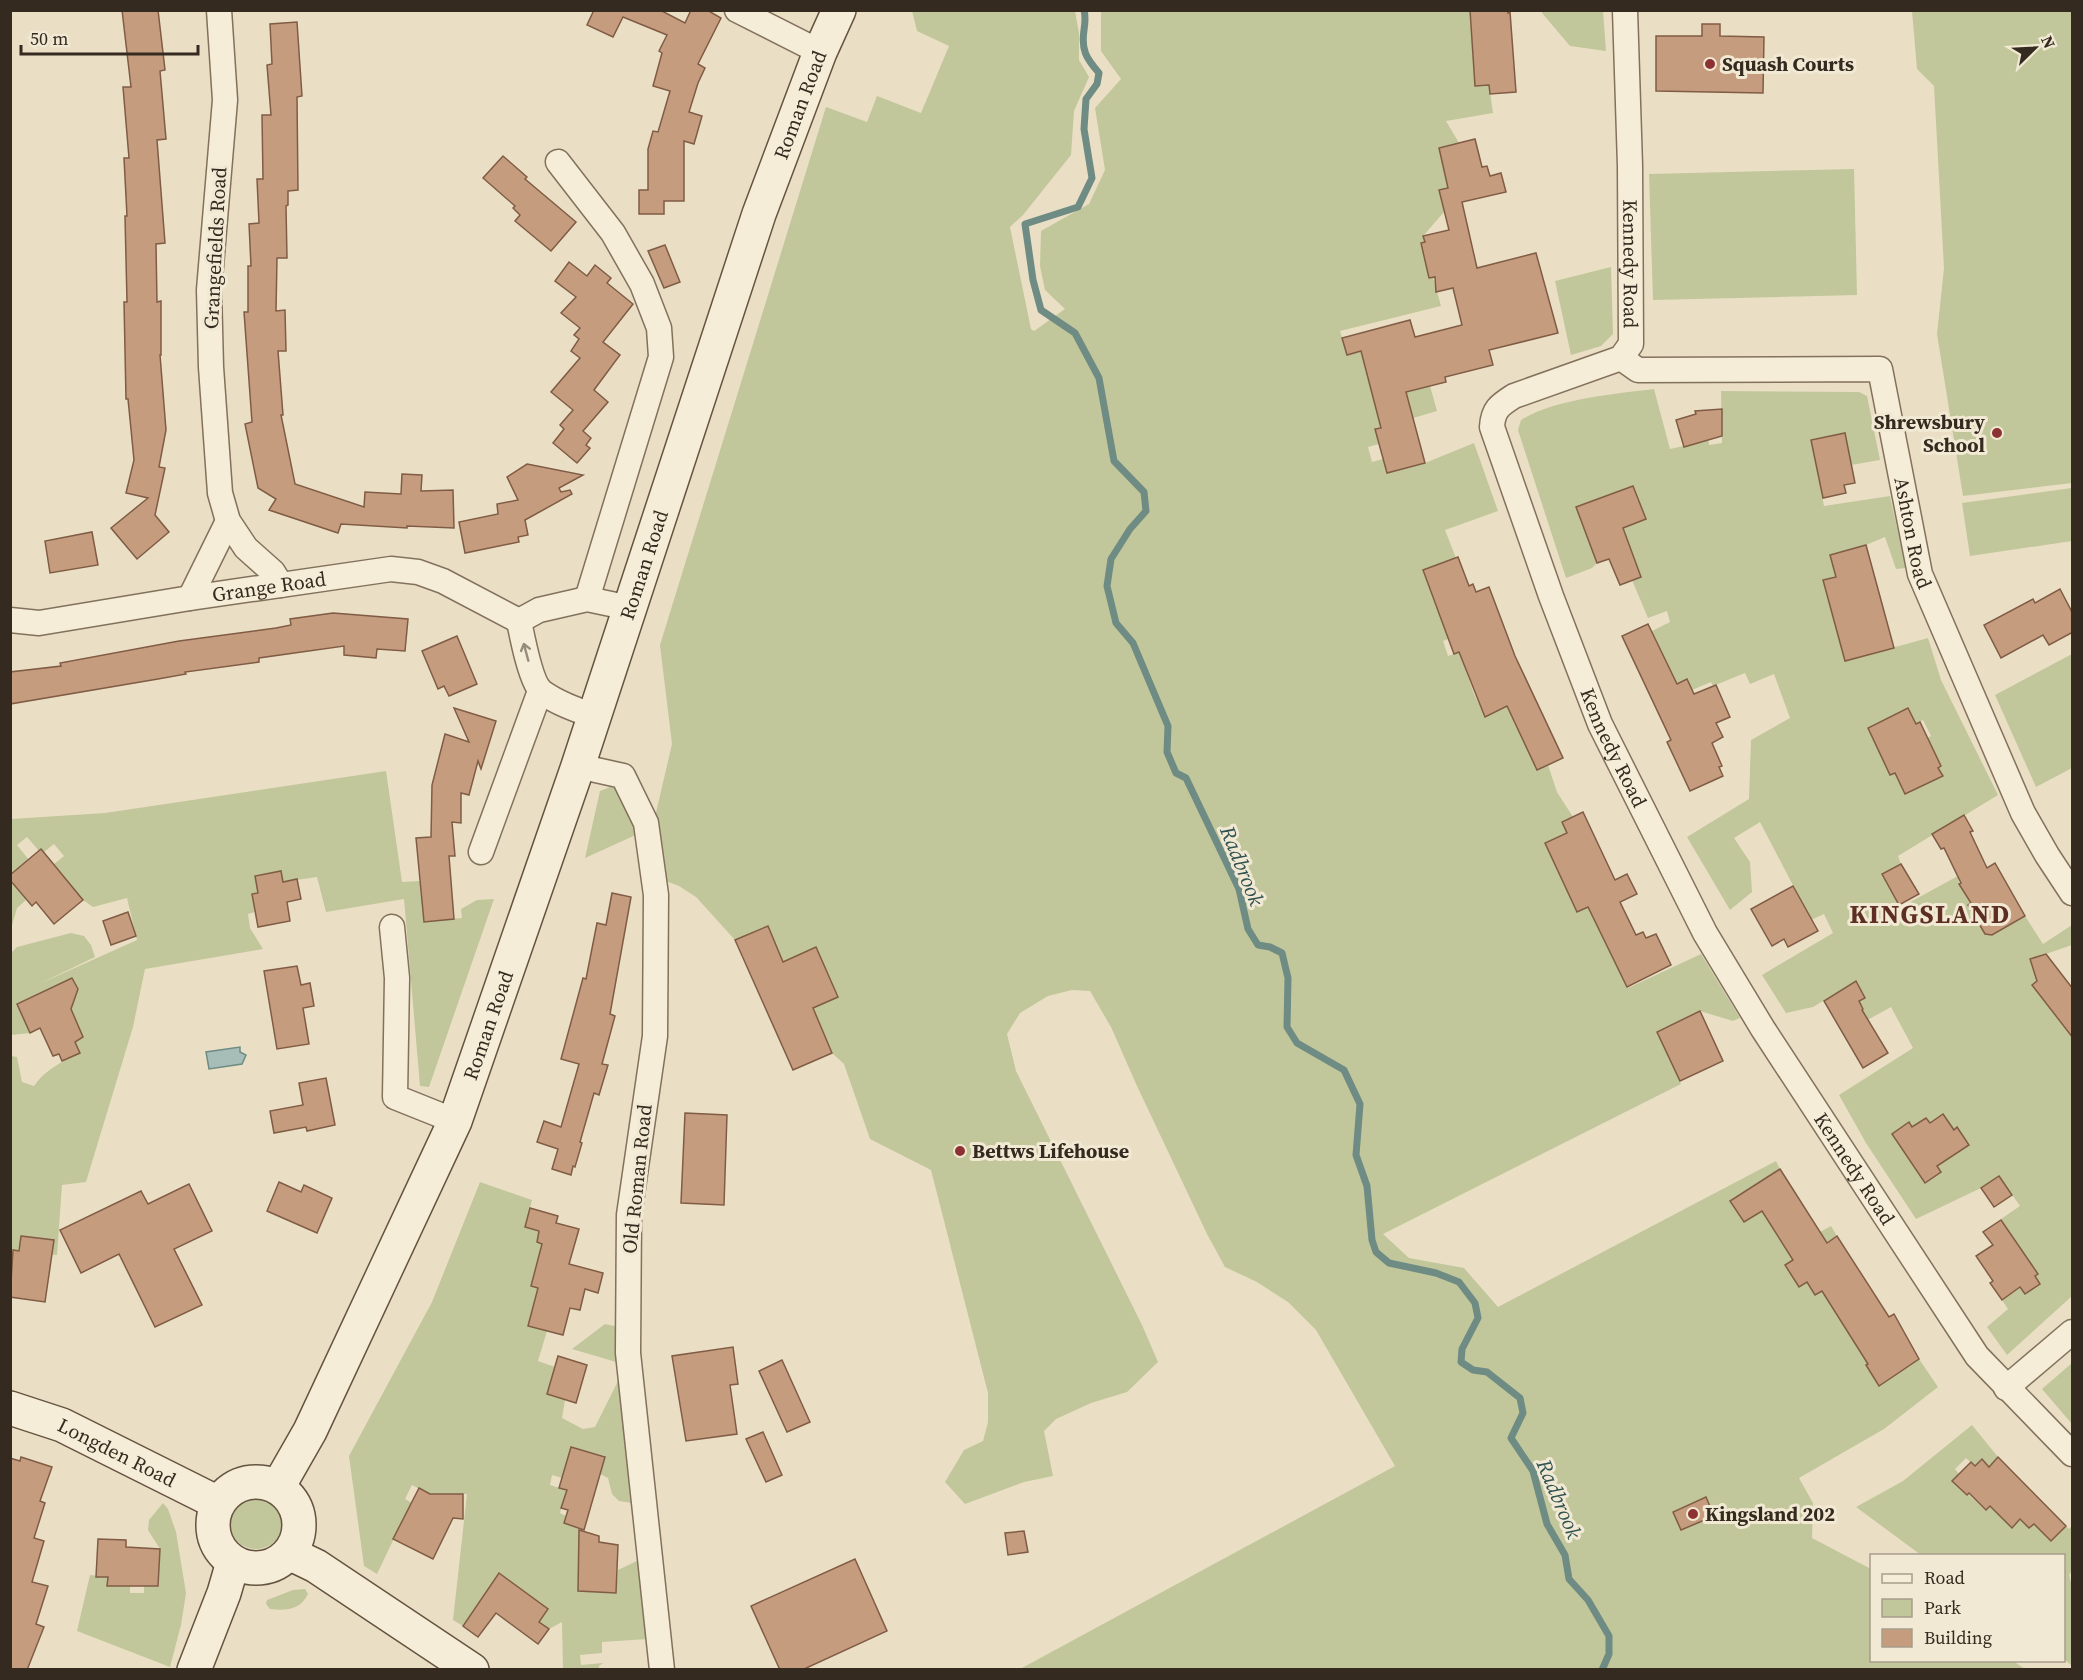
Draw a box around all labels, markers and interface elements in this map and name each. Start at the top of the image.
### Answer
scale bar [21,18,198,56]
north arrow [2005,18,2065,78]
text: 50 m [30,26,68,51]
text: N [2036,32,2061,52]
street label: Roman Road [767,46,834,163]
place label: Squash Courts [1722,50,1854,78]
marker: Squash Courts [1703,57,1717,71]
street label: Grangefields Road [197,166,233,330]
street label: Kennedy Road [1616,199,1645,329]
place label: Shrewsbury School [1874,408,1985,459]
marker: Shrewsbury School [1990,426,2004,440]
street label: Ashton Road [1887,475,1939,594]
street label: Roman Road [613,506,675,624]
street label: Grange Road [210,564,328,609]
one-way arrow [520,643,531,662]
street label: Kennedy Road [1573,684,1654,813]
water label: Radbrook [1213,821,1272,910]
district label: KINGSLAND [1849,896,2011,932]
street label: Roman Road [456,966,520,1084]
street label: Old Roman Road [615,1102,659,1255]
street label: Kennedy Road [1807,1107,1902,1231]
place label: Bettws Lifehouse [972,1137,1129,1165]
marker: Bettws Lifehouse [953,1144,967,1158]
street label: Longden Road [53,1411,181,1494]
water label: Radbrook [1529,1454,1589,1543]
place label: Kingsland 202 [1705,1500,1835,1528]
marker: Kingsland 202 [1686,1507,1700,1521]
legend [1870,1554,2065,1662]
text: Road [1924,1565,1965,1590]
text: Park [1924,1595,1961,1620]
text: Building [1924,1625,1992,1650]

